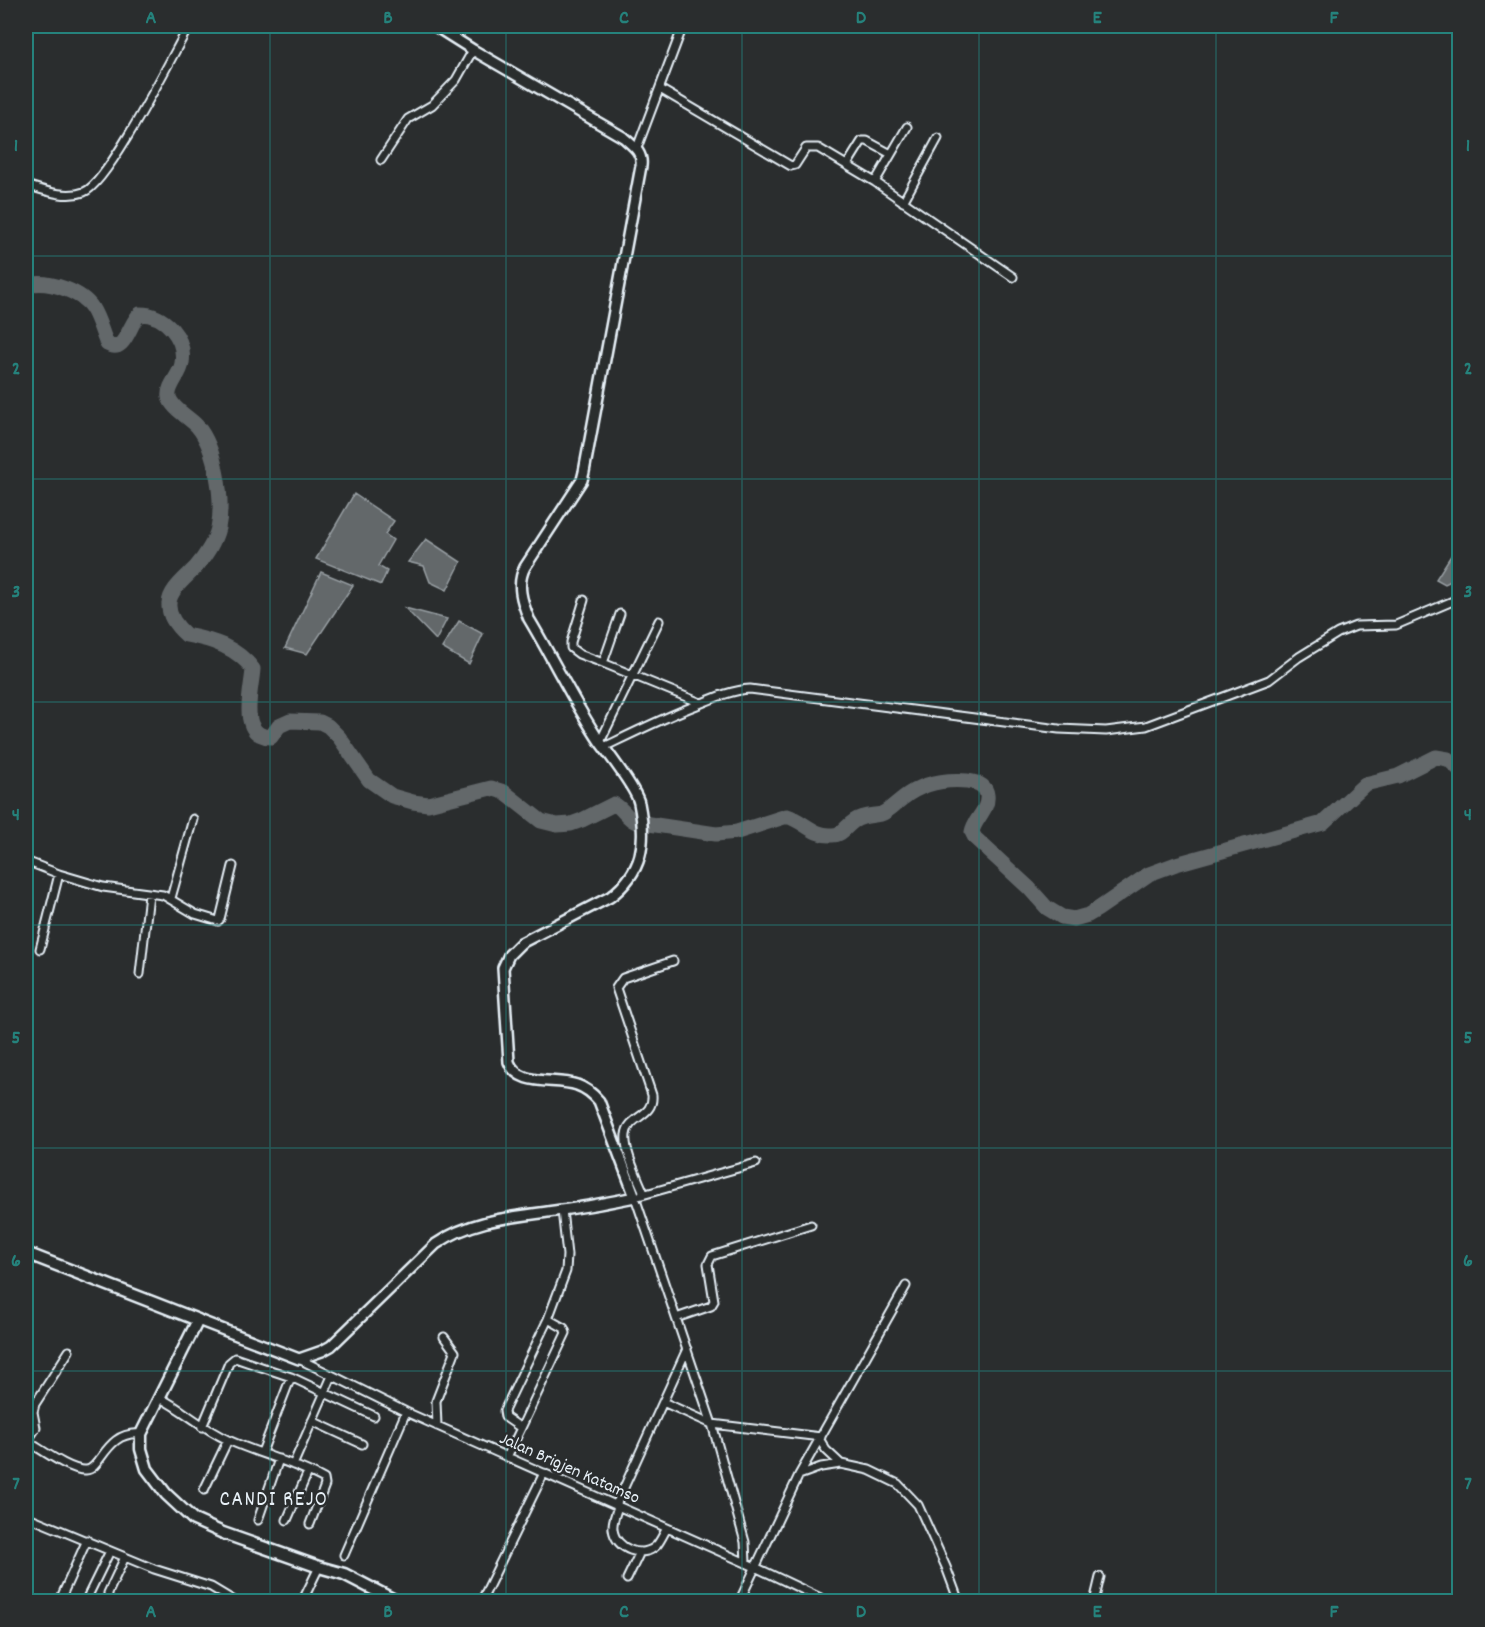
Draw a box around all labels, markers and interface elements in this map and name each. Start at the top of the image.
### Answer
text: A [146,5,157,33]
text: B [383,5,393,33]
text: C [619,5,629,33]
text: D [856,5,867,33]
text: E [1092,5,1102,33]
text: F [1330,5,1340,33]
text: 1 [14,133,18,161]
text: 1 [1466,133,1470,161]
text: 2 [12,356,20,384]
text: 2 [1464,356,1472,384]
text: 3 [12,579,20,607]
text: 3 [1464,579,1472,607]
text: 4 [12,802,20,830]
text: 4 [1464,802,1472,830]
text: 5 [11,1025,21,1053]
text: 5 [1463,1025,1473,1053]
text: 6 [11,1248,21,1276]
text: 6 [1463,1248,1473,1276]
street label: Jalan Brigjen Katamso [495,1427,643,1511]
text: 7 [12,1471,20,1499]
text: 7 [1464,1471,1472,1499]
district label: CANDI REJO [220,1486,328,1516]
text: A [146,1599,157,1627]
text: B [383,1599,393,1627]
text: C [619,1599,629,1627]
text: D [856,1599,867,1627]
text: E [1092,1599,1102,1627]
text: F [1330,1599,1340,1627]

